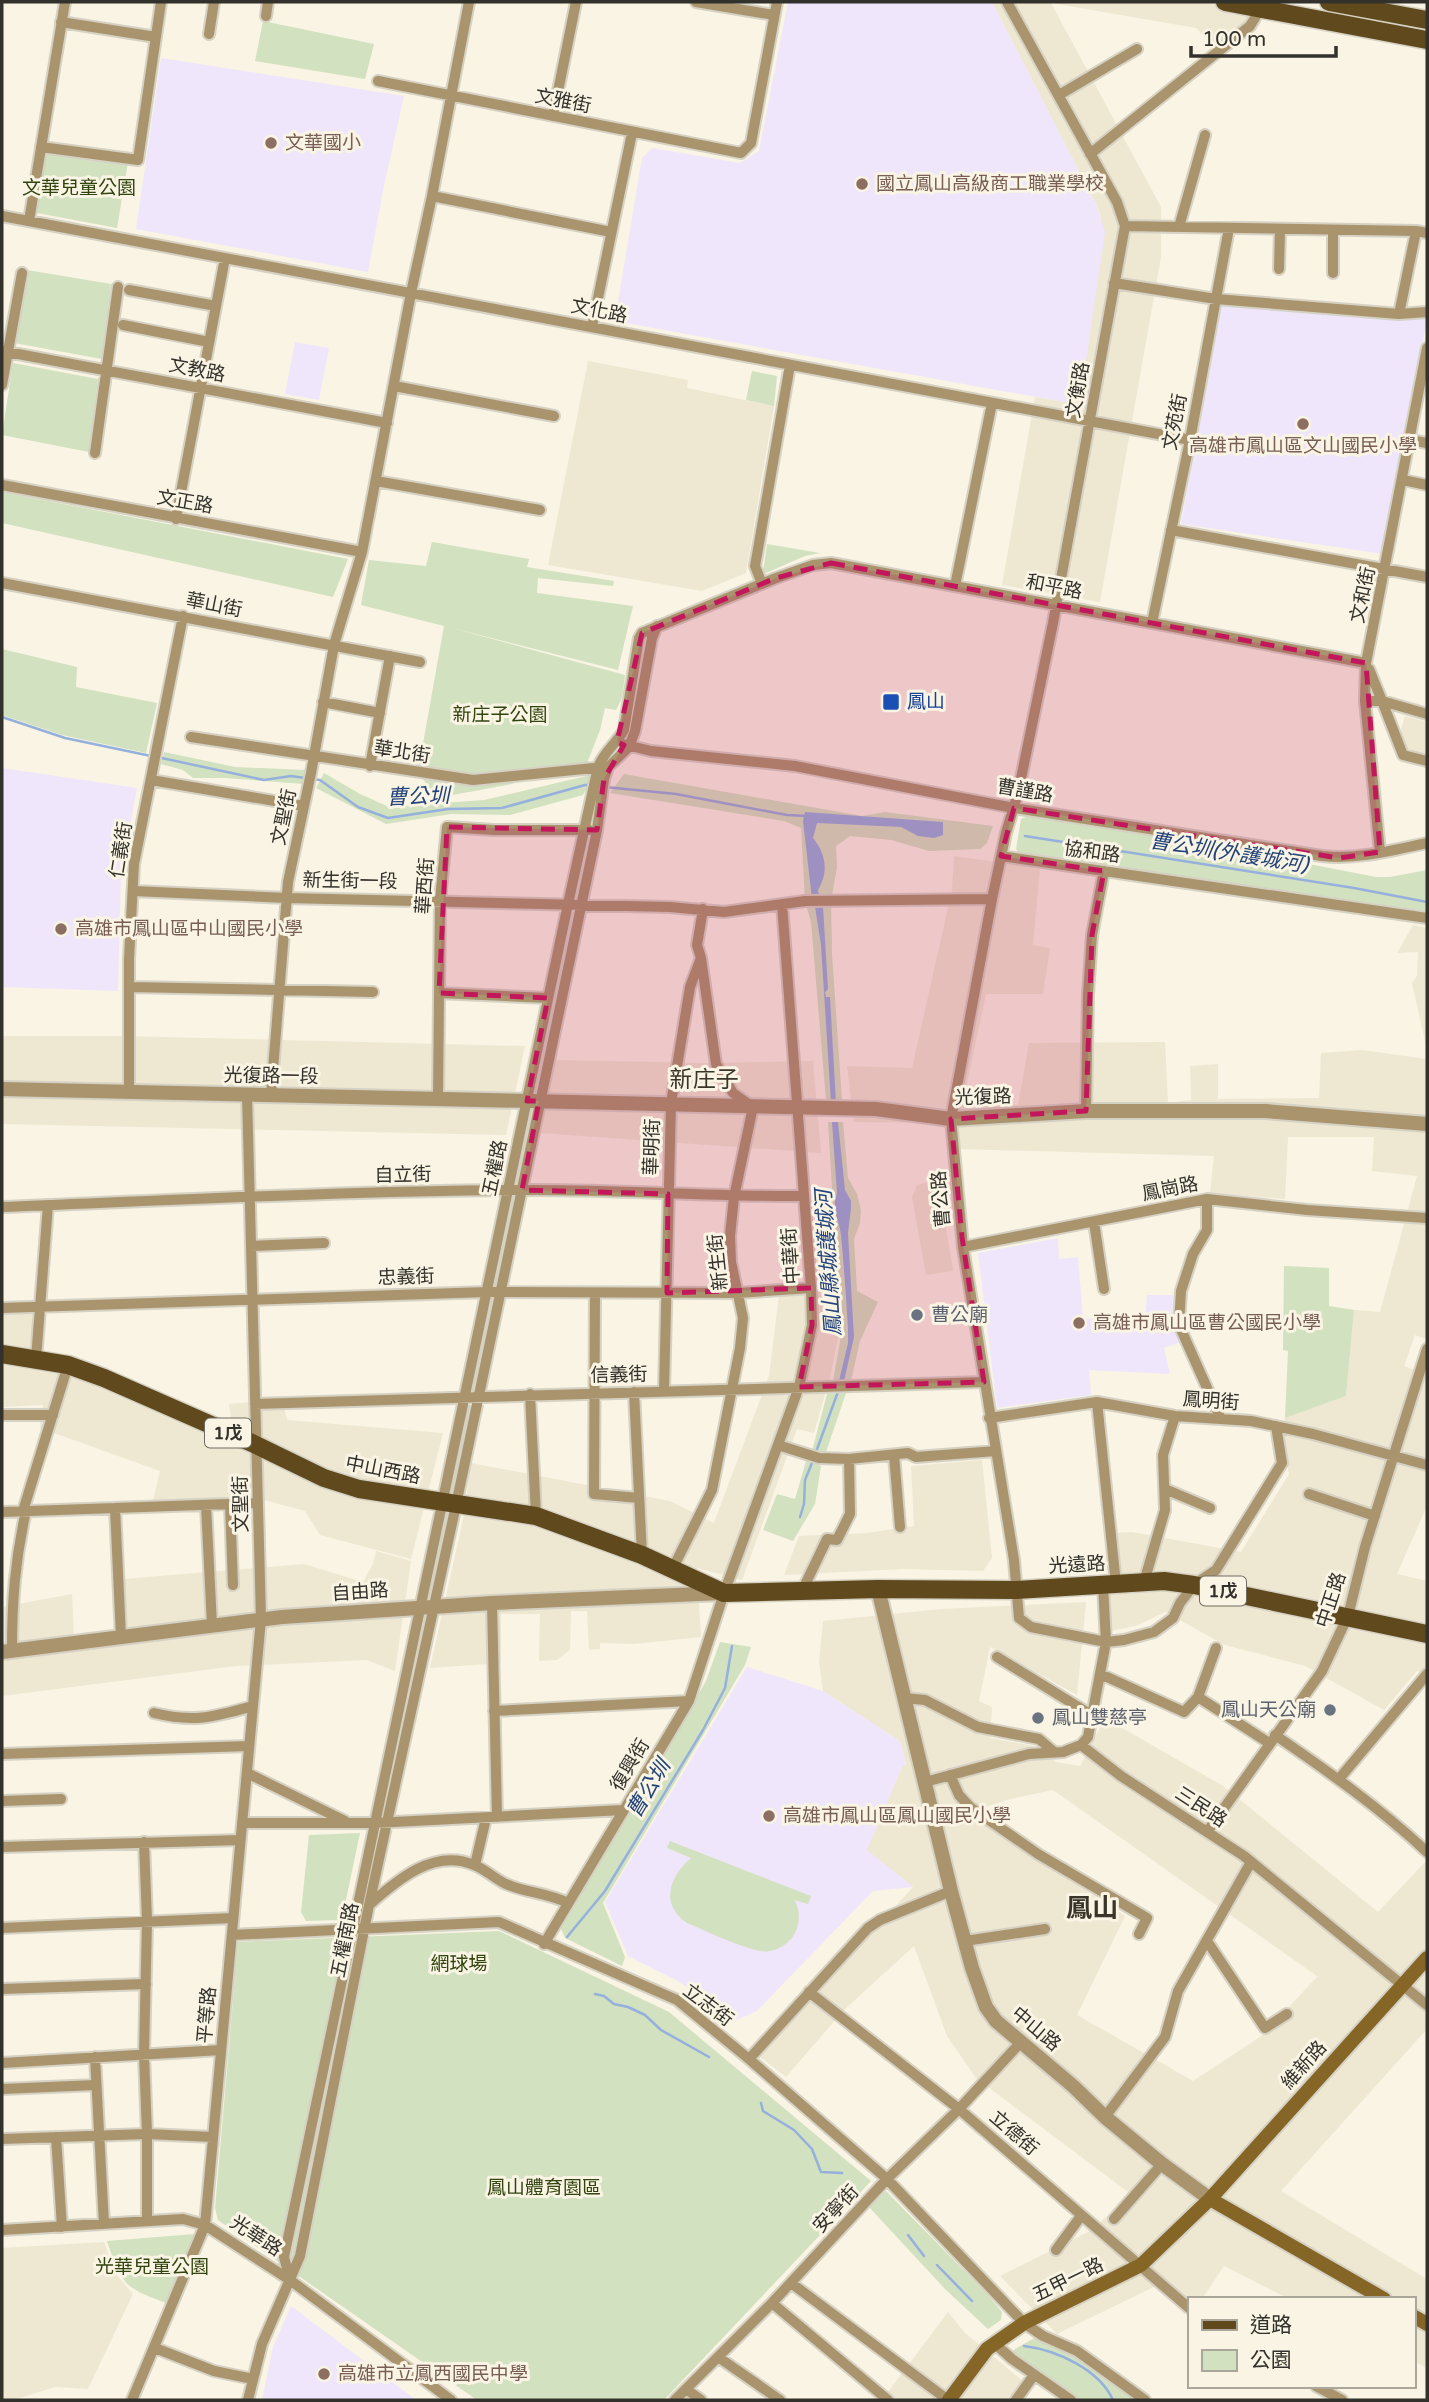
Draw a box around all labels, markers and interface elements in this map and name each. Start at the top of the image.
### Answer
scale bar [1191,14,1336,58]
text: 100 m [1202,27,1266,52]
street label: 文雅街 [533,85,593,117]
place label: 文華國小 [285,132,361,154]
marker: 文華國小 [263,135,279,151]
place label: 國立鳳山高級商工職業學校 [876,173,1104,195]
marker: 國立鳳山高級商工職業學校 [854,176,870,192]
park label: 文華兒童公園 [22,177,136,199]
street label: 文化路 [569,295,629,327]
street label: 文教路 [167,354,227,386]
street label: 文衡路 [1062,360,1094,420]
street label: 文苑街 [1159,392,1191,452]
marker: 高雄市鳳山區文山國民小學 [1295,416,1311,432]
place label: 高雄市鳳山區文山國民小學 [1189,435,1417,457]
street label: 文正路 [155,486,215,518]
street label: 文和街 [1346,565,1380,625]
street label: 和平路 [1024,571,1084,603]
street label: 華山街 [184,589,244,621]
place label: 鳳山 [907,691,945,713]
marker: 鳳山 [881,692,901,712]
park label: 新庄子公園 [452,704,548,726]
street label: 華北街 [372,737,432,767]
street label: 曹謹路 [995,775,1055,807]
water label: 曹公圳 [386,783,453,811]
street label: 文聖街 [267,787,301,847]
street label: 仁義街 [106,820,136,880]
water label: 曹公圳(外護城河) [1148,828,1311,878]
street label: 協和路 [1062,837,1122,867]
street label: 華西街 [412,857,438,915]
street label: 新生街一段 [302,869,398,893]
place label: 高雄市鳳山區中山國民小學 [75,918,303,940]
marker: 高雄市鳳山區中山國民小學 [53,921,69,937]
street label: 光復路一段 [223,1064,319,1088]
district label: 新庄子 [670,1066,739,1094]
street label: 光復路 [954,1085,1012,1109]
street label: 華明街 [640,1118,664,1176]
street label: 五權路 [478,1138,512,1198]
street label: 自立街 [374,1164,432,1186]
street label: 曹公路 [928,1170,954,1228]
street label: 鳳崗路 [1140,1173,1200,1205]
water label: 鳳山縣城護城河 [811,1185,847,1337]
street label: 中華街 [778,1227,804,1285]
street label: 新生街 [704,1232,732,1292]
street label: 忠義街 [377,1265,435,1289]
place label: 曹公廟 [931,1304,988,1326]
marker: 曹公廟 [909,1307,925,1323]
place label: 高雄市鳳山區曹公國民小學 [1093,1312,1321,1334]
marker: 高雄市鳳山區曹公國民小學 [1071,1315,1087,1331]
street label: 信義街 [590,1364,648,1386]
street label: 鳳明街 [1182,1388,1240,1414]
road number: 1戊 [205,1418,251,1448]
street label: 中山西路 [344,1452,422,1488]
street label: 文聖街 [230,1475,252,1533]
street label: 光遠路 [1048,1553,1106,1577]
street label: 中正路 [1312,1569,1350,1631]
road number: 1戊 [1200,1576,1246,1606]
street label: 自由路 [331,1579,389,1605]
place label: 鳳山天公廟 [1221,1699,1316,1721]
marker: 鳳山天公廟 [1322,1702,1338,1718]
place label: 鳳山雙慈亭 [1052,1707,1147,1729]
marker: 鳳山雙慈亭 [1030,1710,1046,1726]
street label: 復興街 [606,1735,654,1795]
water label: 曹公圳 [622,1753,677,1822]
street label: 三民路 [1171,1782,1231,1832]
place label: 高雄市鳳山區鳳山國民小學 [783,1805,1011,1827]
marker: 高雄市鳳山區鳳山國民小學 [761,1808,777,1824]
district label: 鳳山 [1066,1893,1118,1924]
street label: 五權南路 [327,1901,363,1979]
park label: 網球場 [430,1953,488,1975]
street label: 立志街 [679,1979,737,2031]
street label: 平等路 [194,1986,220,2044]
street label: 中山路 [1007,2002,1065,2056]
street label: 維新路 [1277,2036,1331,2094]
street label: 立德街 [985,2106,1043,2160]
park label: 鳳山體育園區 [487,2177,601,2199]
street label: 安寧街 [809,2181,863,2237]
street label: 光華路 [226,2211,286,2261]
street label: 五甲一路 [1029,2253,1107,2307]
park label: 光華兒童公園 [95,2256,209,2278]
legend [1188,2297,1415,2388]
text: 道路 [1250,2313,1292,2338]
text: 公園 [1250,2348,1292,2373]
place label: 高雄市立鳳西國民中學 [338,2363,528,2385]
marker: 高雄市立鳳西國民中學 [316,2366,332,2382]

